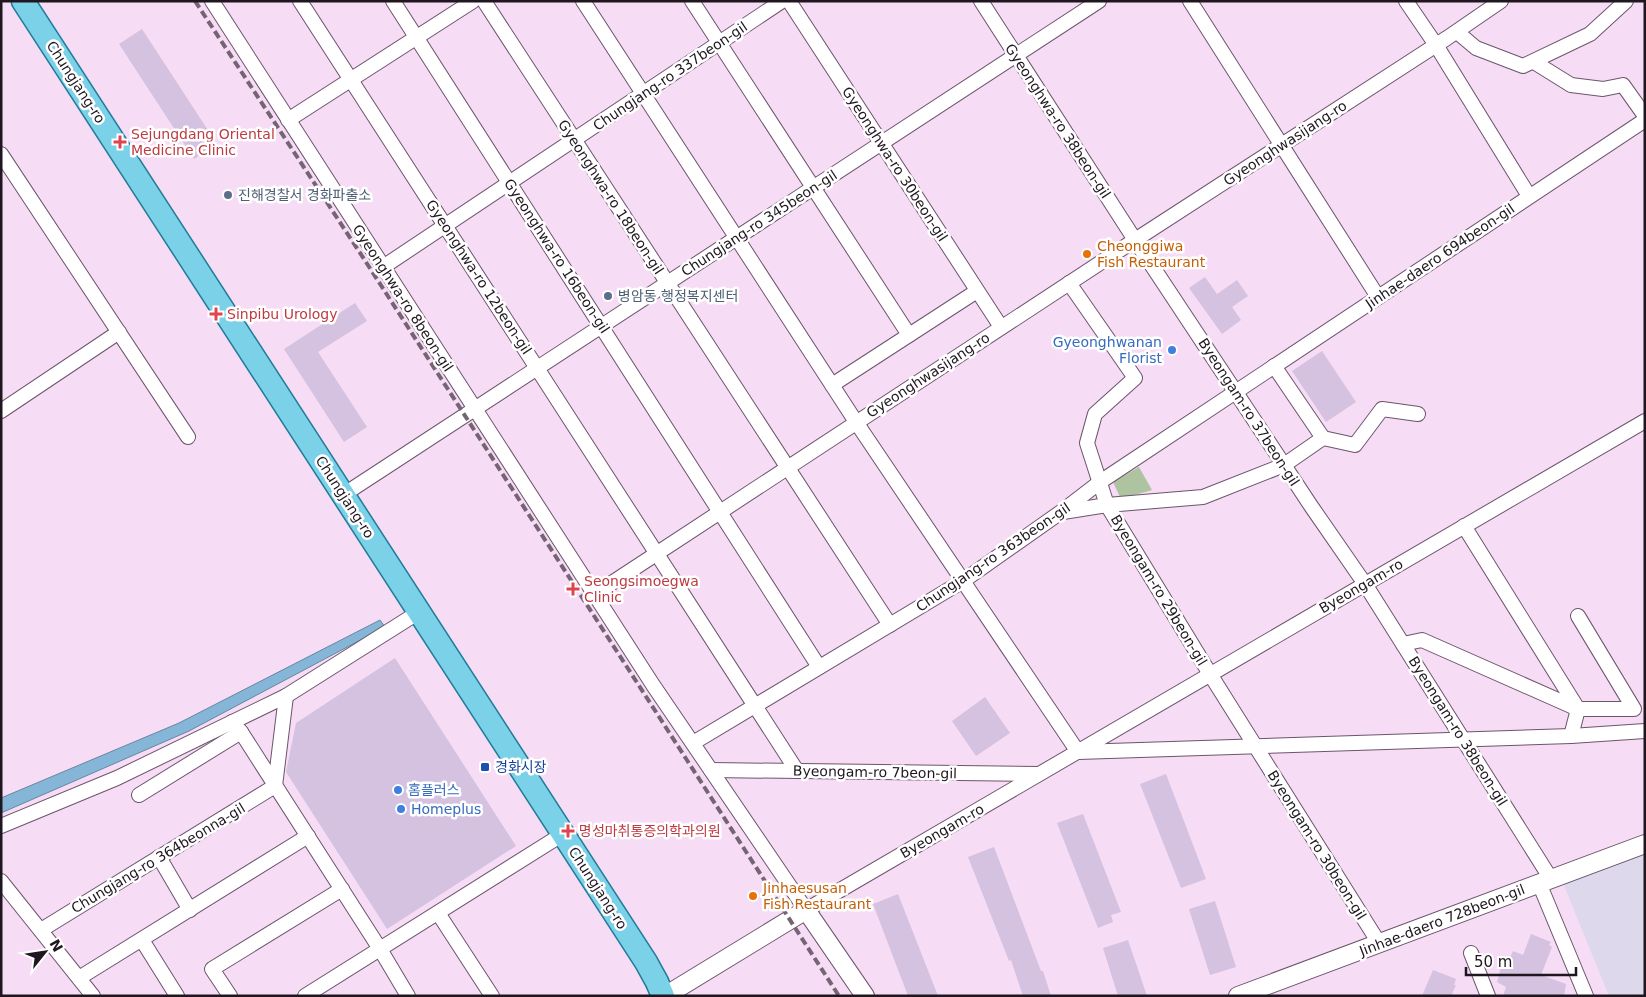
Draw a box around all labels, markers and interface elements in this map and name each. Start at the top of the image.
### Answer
street label: Chungjang-ro 337beon-gil [590,18,750,134]
street label: Chungjang-ro [44,38,108,126]
street label: Gyeonghwa-ro 38beon-gil [1002,41,1114,201]
street label: Gyeonghwa-ro 30beon-gil [839,84,951,244]
street label: Gyeonghwasijang-ro [1220,97,1350,189]
street label: Gyeonghwa-ro 18beon-gil [555,117,667,277]
place label: Sejungdang Oriental Medicine Clinic [131,126,275,158]
marker: Sejungdang Oriental Medicine Clinic [113,135,127,149]
street label: Chungjang-ro 345beon-gil [678,167,840,279]
street label: Gyeonghwa-ro 16beon-gil [501,176,613,336]
place label: 진해경찰서 경화파출소 [238,187,371,203]
marker: 진해경찰서 경화파출소 [222,189,234,201]
street label: Gyeonghwa-ro 12beon-gil [423,197,535,357]
street label: Jinhae-daero 694beon-gil [1362,200,1517,312]
street label: Gyeonghwa-ro 8beon-gil [349,221,457,375]
place label: Cheonggiwa Fish Restaurant [1097,238,1206,270]
marker: Cheonggiwa Fish Restaurant [1081,248,1093,260]
place label: 병암동 행정복지센터 [618,288,738,304]
marker: 병암동 행정복지센터 [602,290,614,302]
place label: Sinpibu Urology [227,306,338,322]
marker: Sinpibu Urology [209,307,223,321]
street label: Gyeonghwasijang-ro [863,329,993,421]
place label: Gyeonghwanan Florist [1053,334,1163,366]
street label: Byeongam-ro 37beon-gil [1195,335,1303,489]
marker: Gyeonghwanan Florist [1166,344,1178,356]
street label: Chungjang-ro [313,453,377,541]
street label: Chungjang-ro 363beon-gil [913,499,1073,615]
street label: Byeongam-ro 29beon-gil [1108,512,1210,668]
street label: Byeongam-ro [1316,556,1406,616]
place label: Seongsimoegwa Clinic [584,573,699,605]
marker: Seongsimoegwa Clinic [566,582,580,596]
street label: Byeongam-ro 38beon-gil [1405,653,1511,809]
place label: 경화시장 [495,759,547,775]
marker: 경화시장 [479,761,491,773]
street label: Byeongam-ro 7beon-gil [793,763,957,781]
street label: Byeongam-ro 30beon-gil [1264,767,1370,923]
place label: 홈플러스 [408,782,460,798]
marker: 홈플러스 [392,784,404,796]
street label: Chungjang-ro 364beonna-gil [68,800,248,916]
place label: Homeplus [411,801,481,817]
street label: Byeongam-ro [897,801,987,861]
marker: Homeplus [395,803,407,815]
place label: 명성마취통증의학과의원 [579,823,721,839]
marker: 명성마취통증의학과의원 [561,824,575,838]
street label: Chungjang-ro [566,844,630,932]
place label: Jinhaesusan Fish Restaurant [762,880,872,912]
street label: Jinhae-daero 728beon-gil [1356,881,1527,959]
marker: Jinhaesusan Fish Restaurant [747,890,759,902]
north arrow [20,927,70,977]
text: N [46,936,66,955]
scale bar [1466,944,1576,976]
text: 50 m [1474,953,1512,971]

